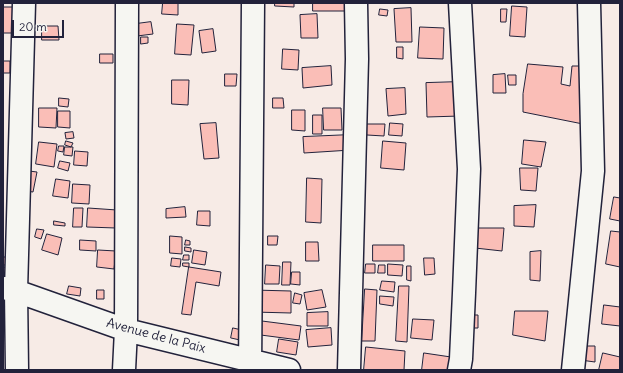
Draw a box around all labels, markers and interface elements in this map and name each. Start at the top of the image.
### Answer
scale bar [14,12,66,38]
text: 20 m [19,19,47,34]
street label: Avenue de la Paix [105,315,207,357]

